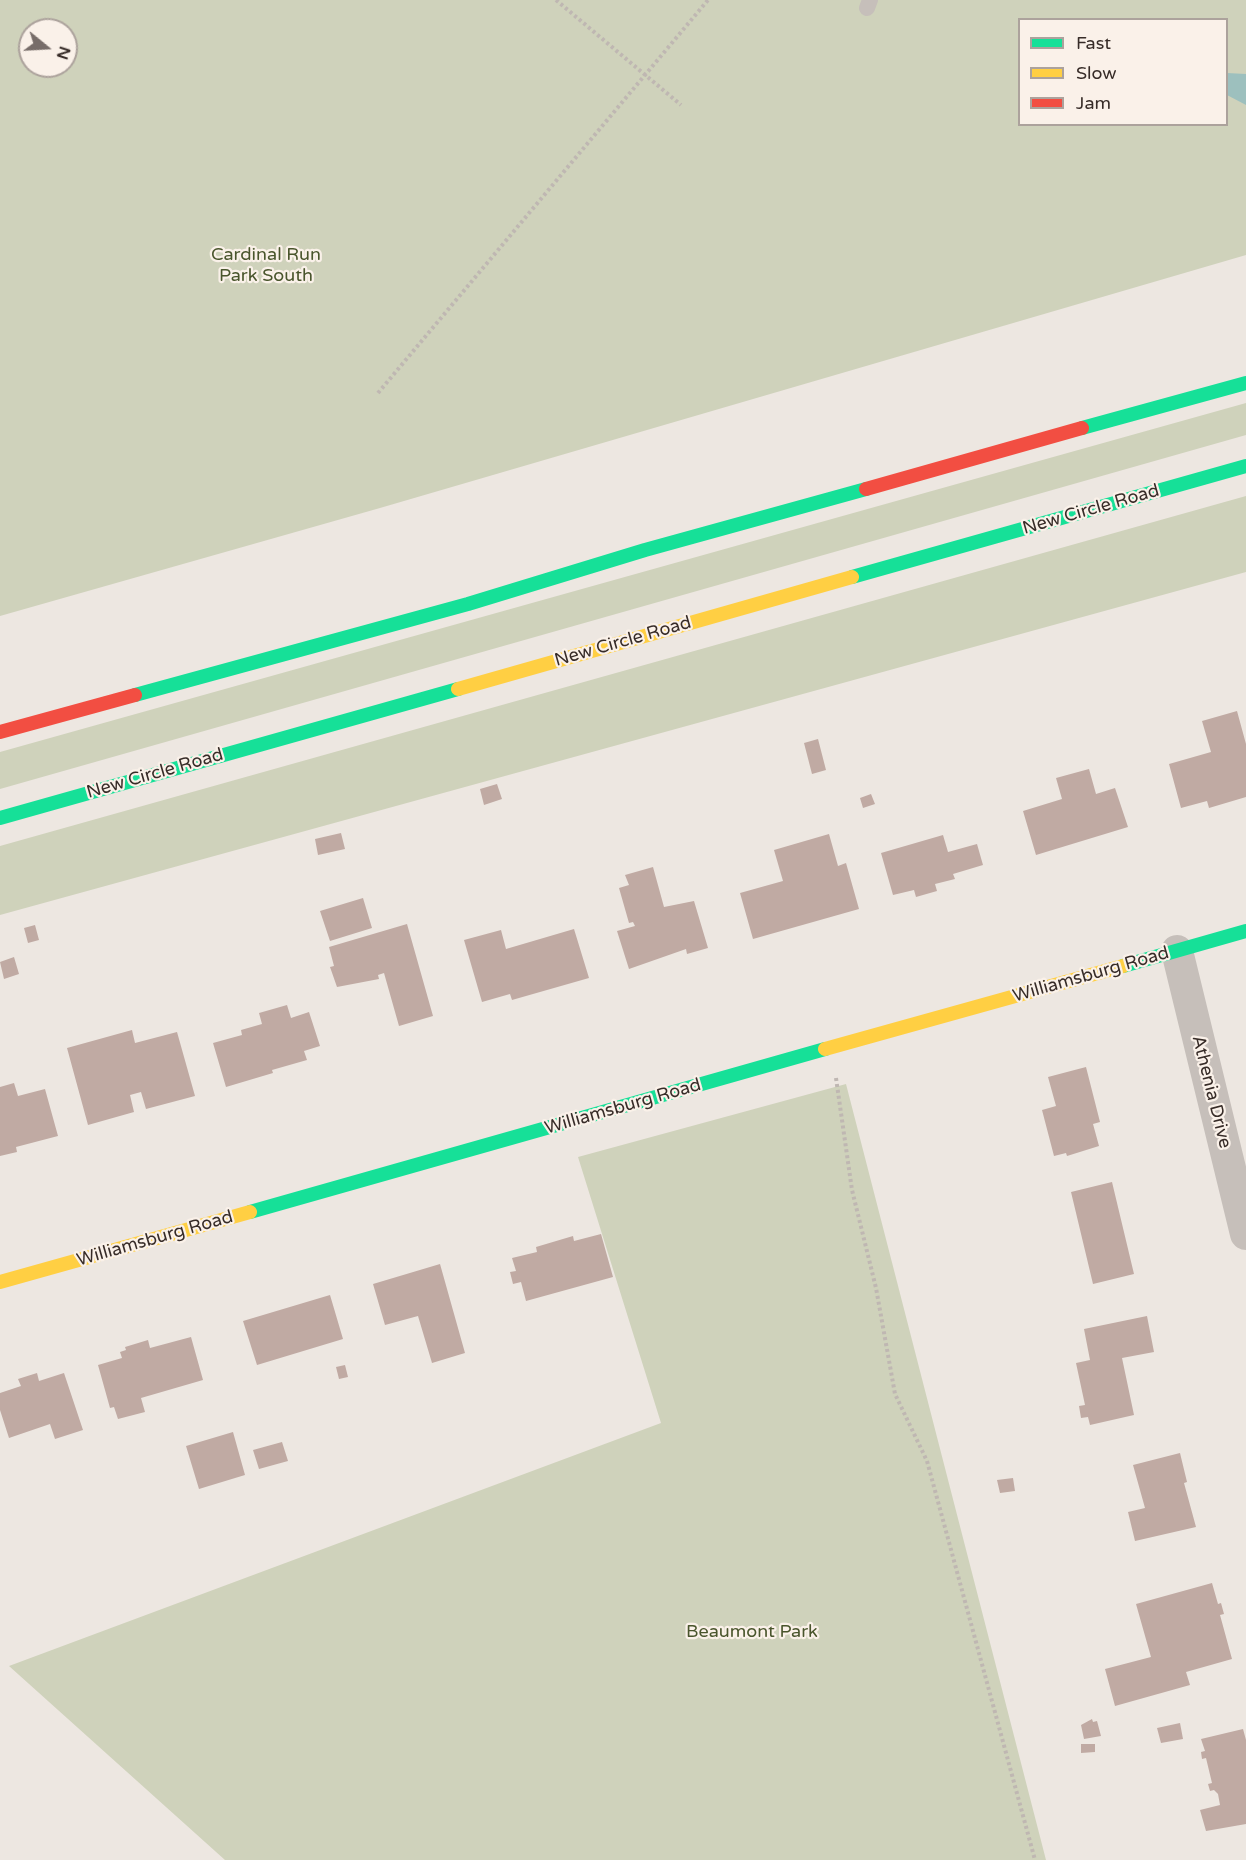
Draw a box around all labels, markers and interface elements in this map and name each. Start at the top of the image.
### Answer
north arrow [18,18,78,78]
legend [1018,18,1228,126]
text: Fast [1076,32,1111,54]
text: N [52,44,75,62]
text: Slow [1076,62,1117,84]
text: Jam [1076,92,1111,114]
park label: Cardinal Run Park South [211,244,321,286]
street label: New Circle Road [1020,480,1162,540]
street label: New Circle Road [552,612,694,672]
street label: New Circle Road [84,744,226,804]
street label: Williamsburg Road [1010,942,1172,1008]
street label: Athenia Drive [1187,1033,1235,1151]
street label: Williamsburg Road [542,1074,704,1140]
street label: Williamsburg Road [74,1206,236,1272]
park label: Beaumont Park [686,1621,818,1643]

